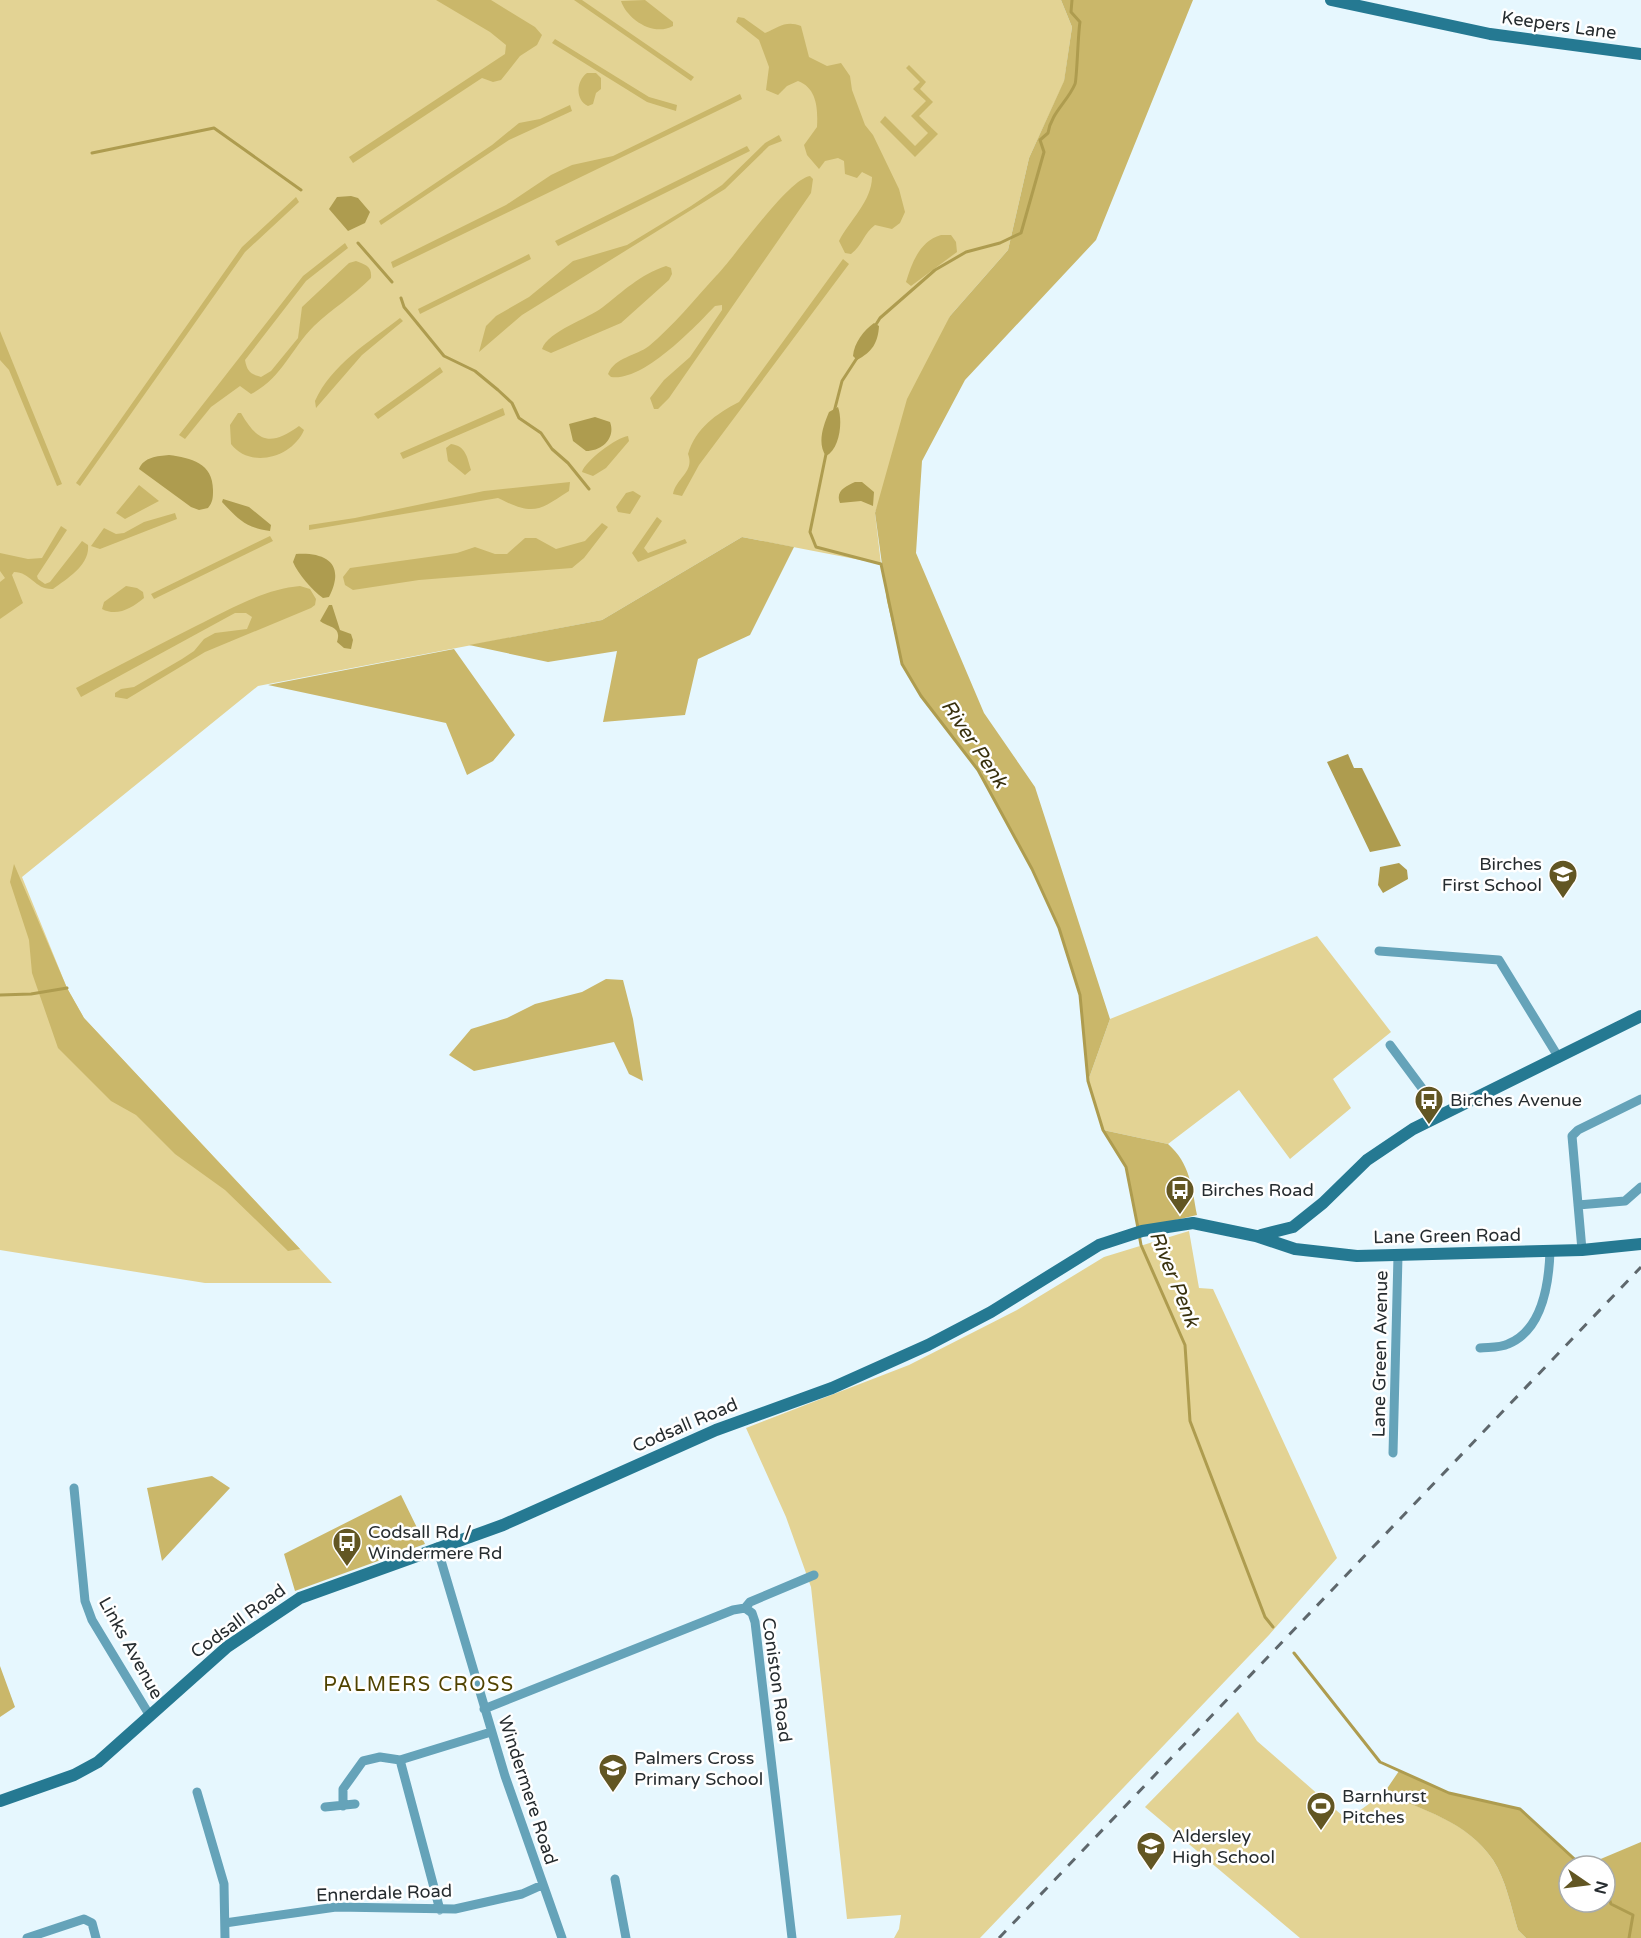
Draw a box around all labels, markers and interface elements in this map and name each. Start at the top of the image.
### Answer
street label: Keepers Lane [1500,6,1618,44]
water label: River Penk [936,695,1013,794]
place label: Birches First School [1442,853,1542,896]
school or university icon: Birches First School [1547,858,1579,900]
bus stop icon: Birches Avenue [1413,1084,1445,1126]
place label: Birches Avenue [1450,1089,1582,1111]
bus stop icon: Birches Road [1164,1174,1196,1216]
place label: Birches Road [1201,1179,1314,1201]
street label: Lane Green Road [1373,1224,1521,1248]
water label: River Penk [1144,1227,1205,1332]
street label: Lane Green Avenue [1368,1270,1392,1438]
street label: Codsall Road [629,1393,741,1457]
place label: Codsall Rd / Windermere Rd [368,1521,502,1564]
bus stop icon: Codsall Rd / Windermere Rd [331,1526,363,1568]
street label: Codsall Road [186,1579,290,1663]
street label: Links Avenue [94,1593,168,1703]
street label: Coniston Road [757,1616,797,1744]
district label: PALMERS CROSS [323,1673,515,1697]
street label: Windermere Road [494,1713,562,1867]
place label: Palmers Cross Primary School [634,1747,763,1790]
school or university icon: Palmers Cross Primary School [597,1752,629,1794]
place label: Barnhurst Pitches [1342,1785,1427,1828]
sports icon: Barnhurst Pitches [1305,1790,1337,1832]
place label: Aldersley High School [1172,1825,1275,1868]
school or university icon: Aldersley High School [1135,1830,1167,1872]
north arrow [1557,1854,1617,1914]
text: N [1589,1879,1612,1896]
street label: Ennerdale Road [316,1880,452,1906]

